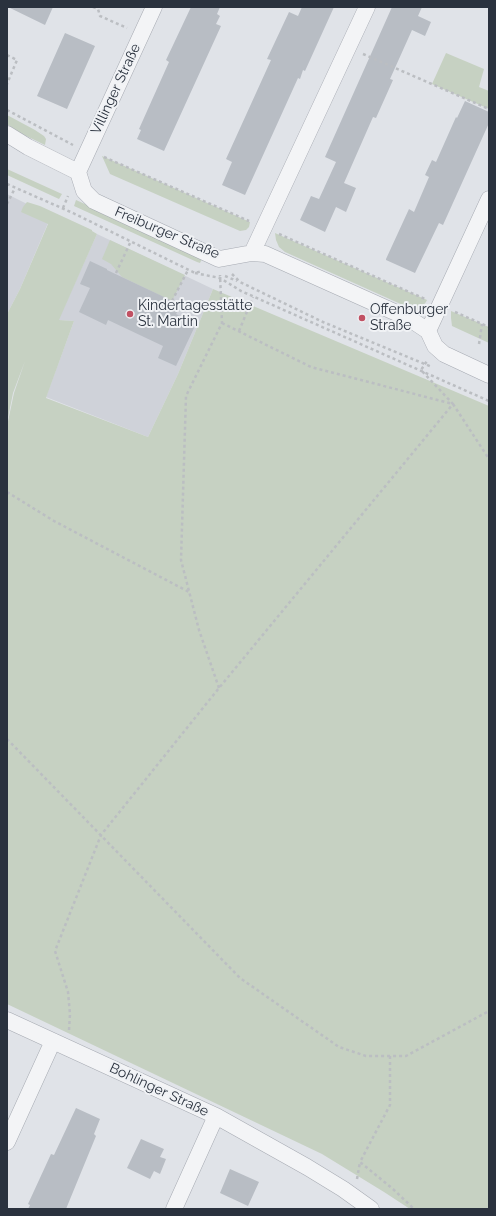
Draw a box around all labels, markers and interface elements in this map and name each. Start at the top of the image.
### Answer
street label: Villinger Straße [88,41,144,137]
street label: Freiburger Straße [112,203,222,263]
place label: Kindertagesstätte St. Martin [138,298,253,330]
place label: Offenburger Straße [370,302,448,334]
marker: Kindertagesstätte St. Martin [125,309,135,319]
marker: Offenburger Straße [357,313,367,323]
street label: Bohlinger Straße [107,1060,211,1120]

